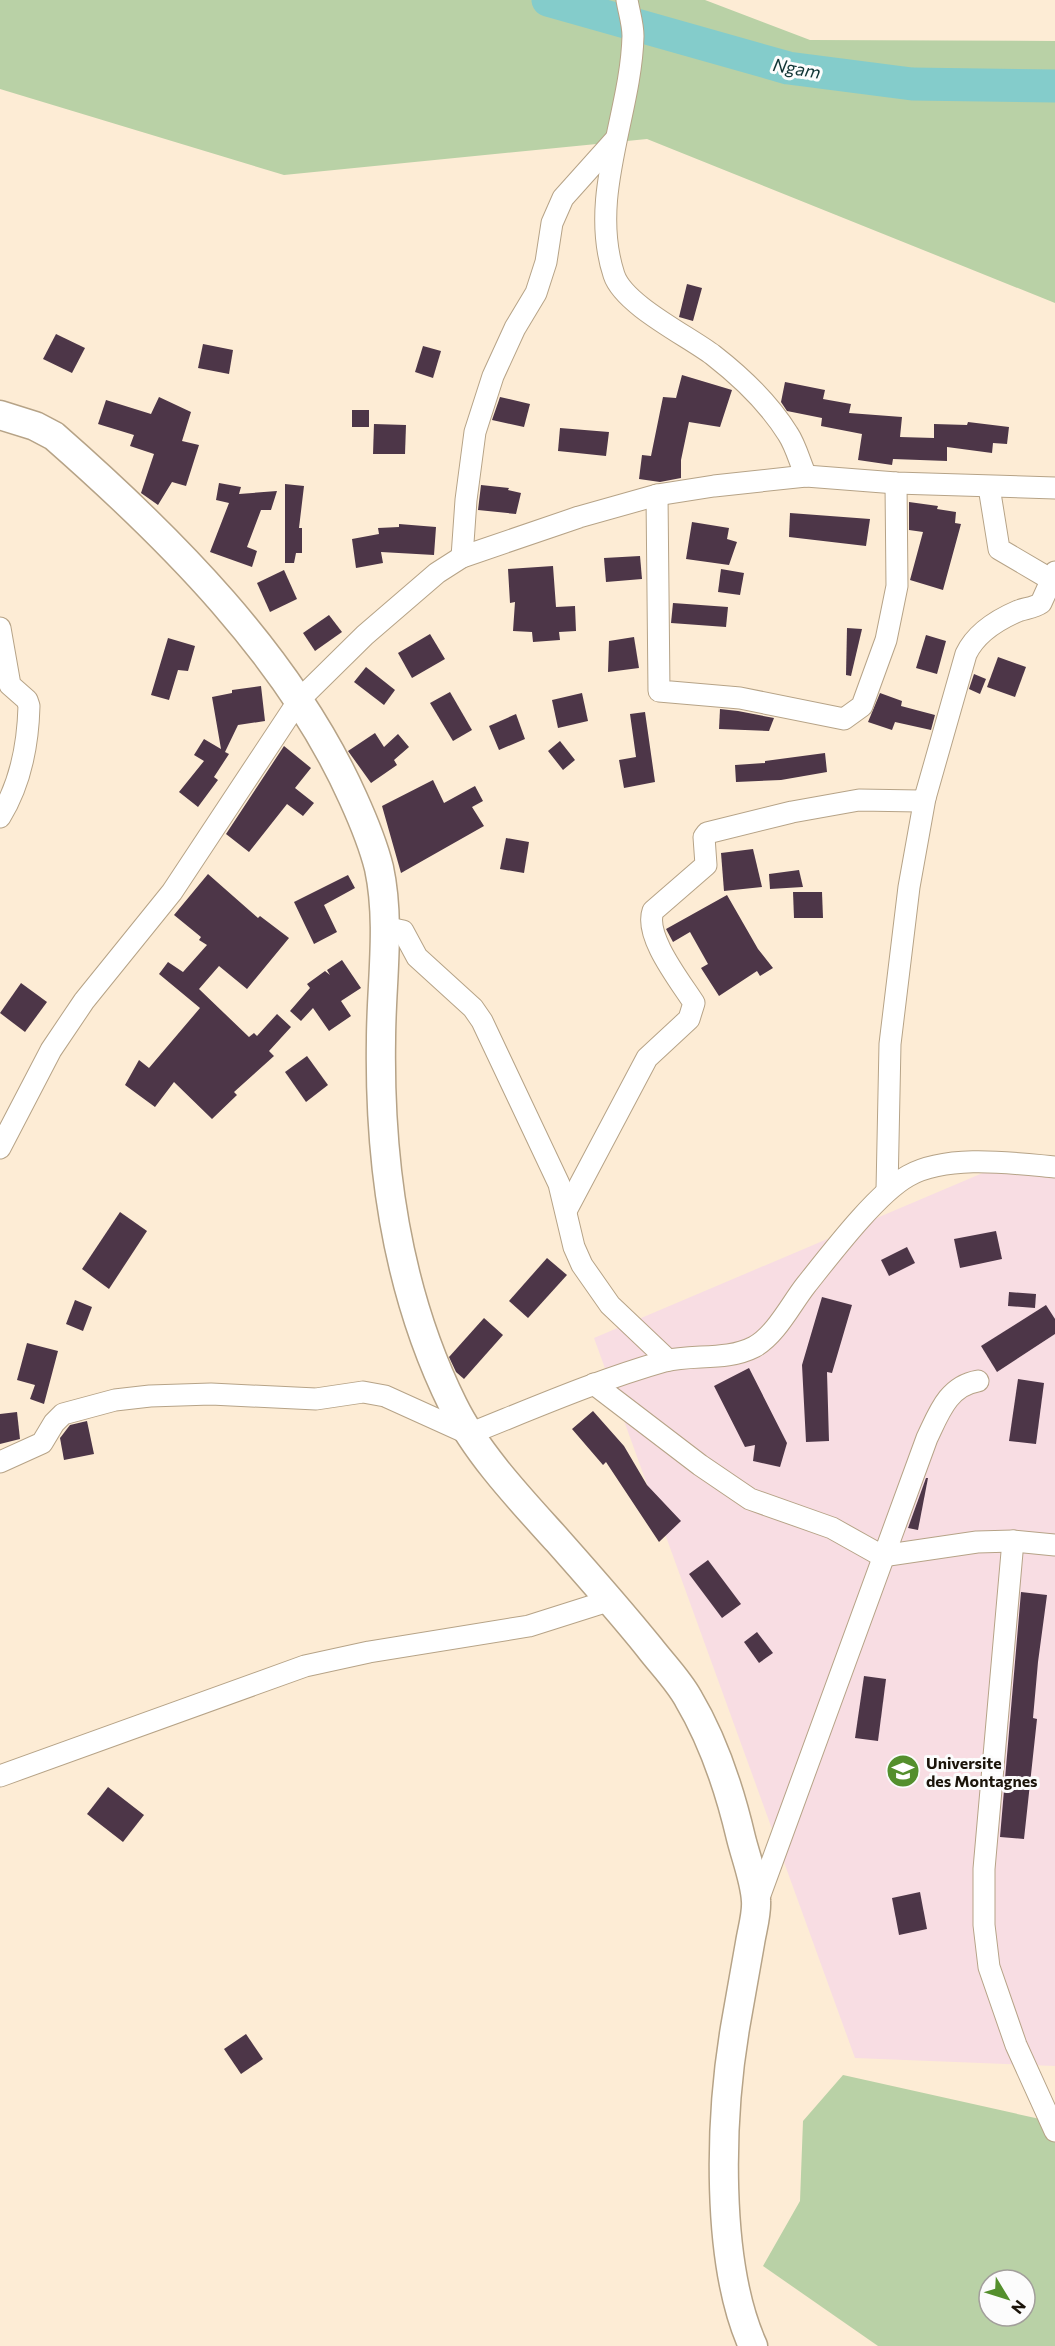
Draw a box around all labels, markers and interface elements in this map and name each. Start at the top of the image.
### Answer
water label: Ngam [771,53,823,83]
school or university icon: Universite des Montagnes [885,1753,921,1789]
place label: Universite des Montagnes [926,1753,1038,1790]
north arrow [977,2268,1037,2328]
text: N [1008,2297,1030,2318]

